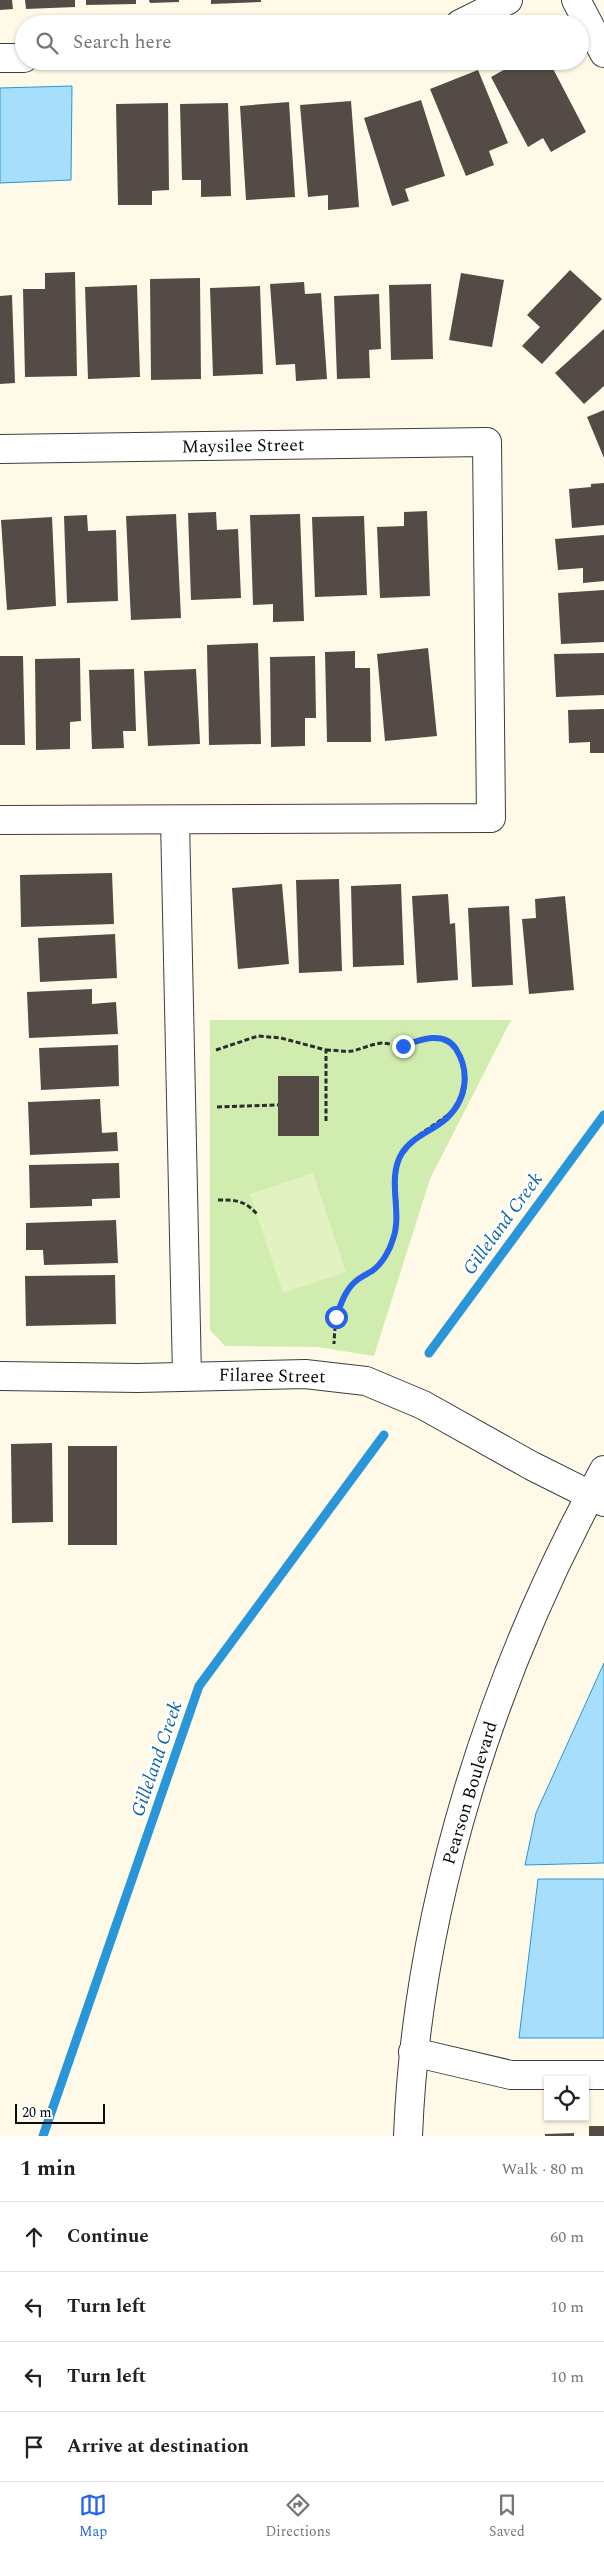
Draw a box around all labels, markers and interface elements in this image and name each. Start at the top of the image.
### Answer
search box [15,15,589,70]
text: Search here [73,28,172,57]
icon: search [33,29,61,57]
street label: Maysilee Street [182,431,304,461]
route end [392,1035,415,1058]
water label: Gilleland Creek [456,1167,550,1281]
route start [325,1306,348,1329]
street label: Filaree Street [218,1362,326,1390]
water label: Gilleland Creek [124,1697,190,1821]
street label: Pearson Boulevard [435,1718,505,1868]
map controls [544,2076,589,2121]
button: locate [544,2076,589,2121]
scale bar [15,2101,105,2124]
text: 20 m [22,2102,52,2123]
text: 1 min [20,2153,76,2185]
text: Walk · 80 m [501,2157,584,2181]
text: Continue [67,2222,149,2251]
icon: ahead [20,2223,48,2251]
text: 60 m [550,2225,584,2249]
text: Turn left [67,2292,146,2321]
icon: left [20,2293,48,2321]
text: 10 m [550,2295,584,2319]
text: Turn left [67,2362,146,2391]
icon: left [20,2363,48,2391]
text: 10 m [550,2365,584,2389]
text: Arrive at destination [67,2432,249,2461]
icon: arrive [20,2433,48,2461]
tab: Map [79,2491,107,2542]
tab: Directions [265,2491,331,2542]
tab: Saved [489,2491,525,2542]

